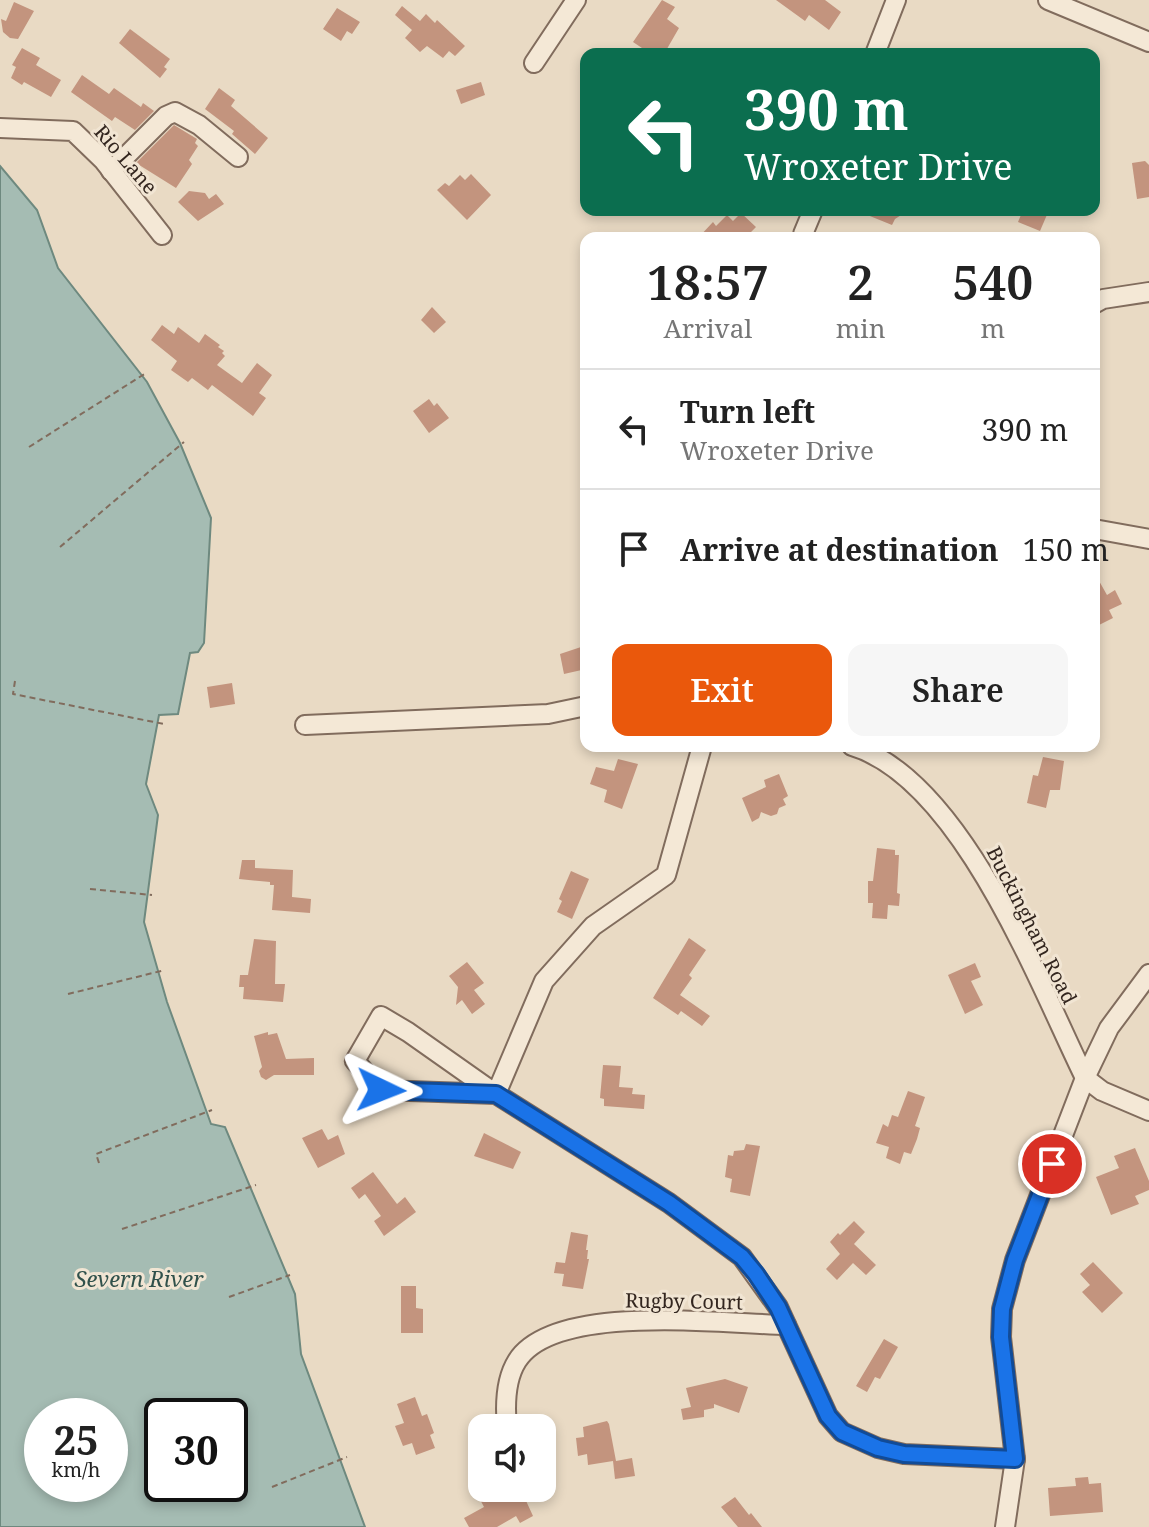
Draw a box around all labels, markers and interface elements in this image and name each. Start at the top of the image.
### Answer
text: 390 m [744,70,909,146]
icon: left [612,80,716,184]
street label: Rio Lane [88,119,164,199]
text: Wroxeter Drive [744,142,1013,191]
text: 18:57 [647,249,769,314]
text: 2 [847,249,874,314]
text: 540 [952,249,1033,314]
text: Arrival [663,310,752,346]
text: min [836,310,885,346]
text: m [980,310,1005,346]
text: Turn left [680,391,815,432]
icon: left [612,407,656,451]
text: 390 m [982,409,1068,450]
text: Wroxeter Drive [680,432,874,468]
icon: arrive [612,527,656,571]
text: Arrive at destination [680,529,999,570]
text: 150 m [1023,529,1109,570]
button: Exit [612,644,832,736]
button: Share [848,644,1068,736]
street label: Buckingham Road [981,842,1083,1008]
position arrow [339,1048,423,1132]
pin [1018,1130,1086,1198]
icon: arrive [1030,1142,1074,1186]
water label: Severn River [75,1263,204,1293]
street label: Rugby Court [625,1286,743,1316]
speed limit sign: 30 [144,1398,248,1502]
text: 25 [53,1412,99,1467]
map controls [468,1414,556,1502]
button: sound [468,1414,556,1502]
text: km/h [51,1456,101,1483]

